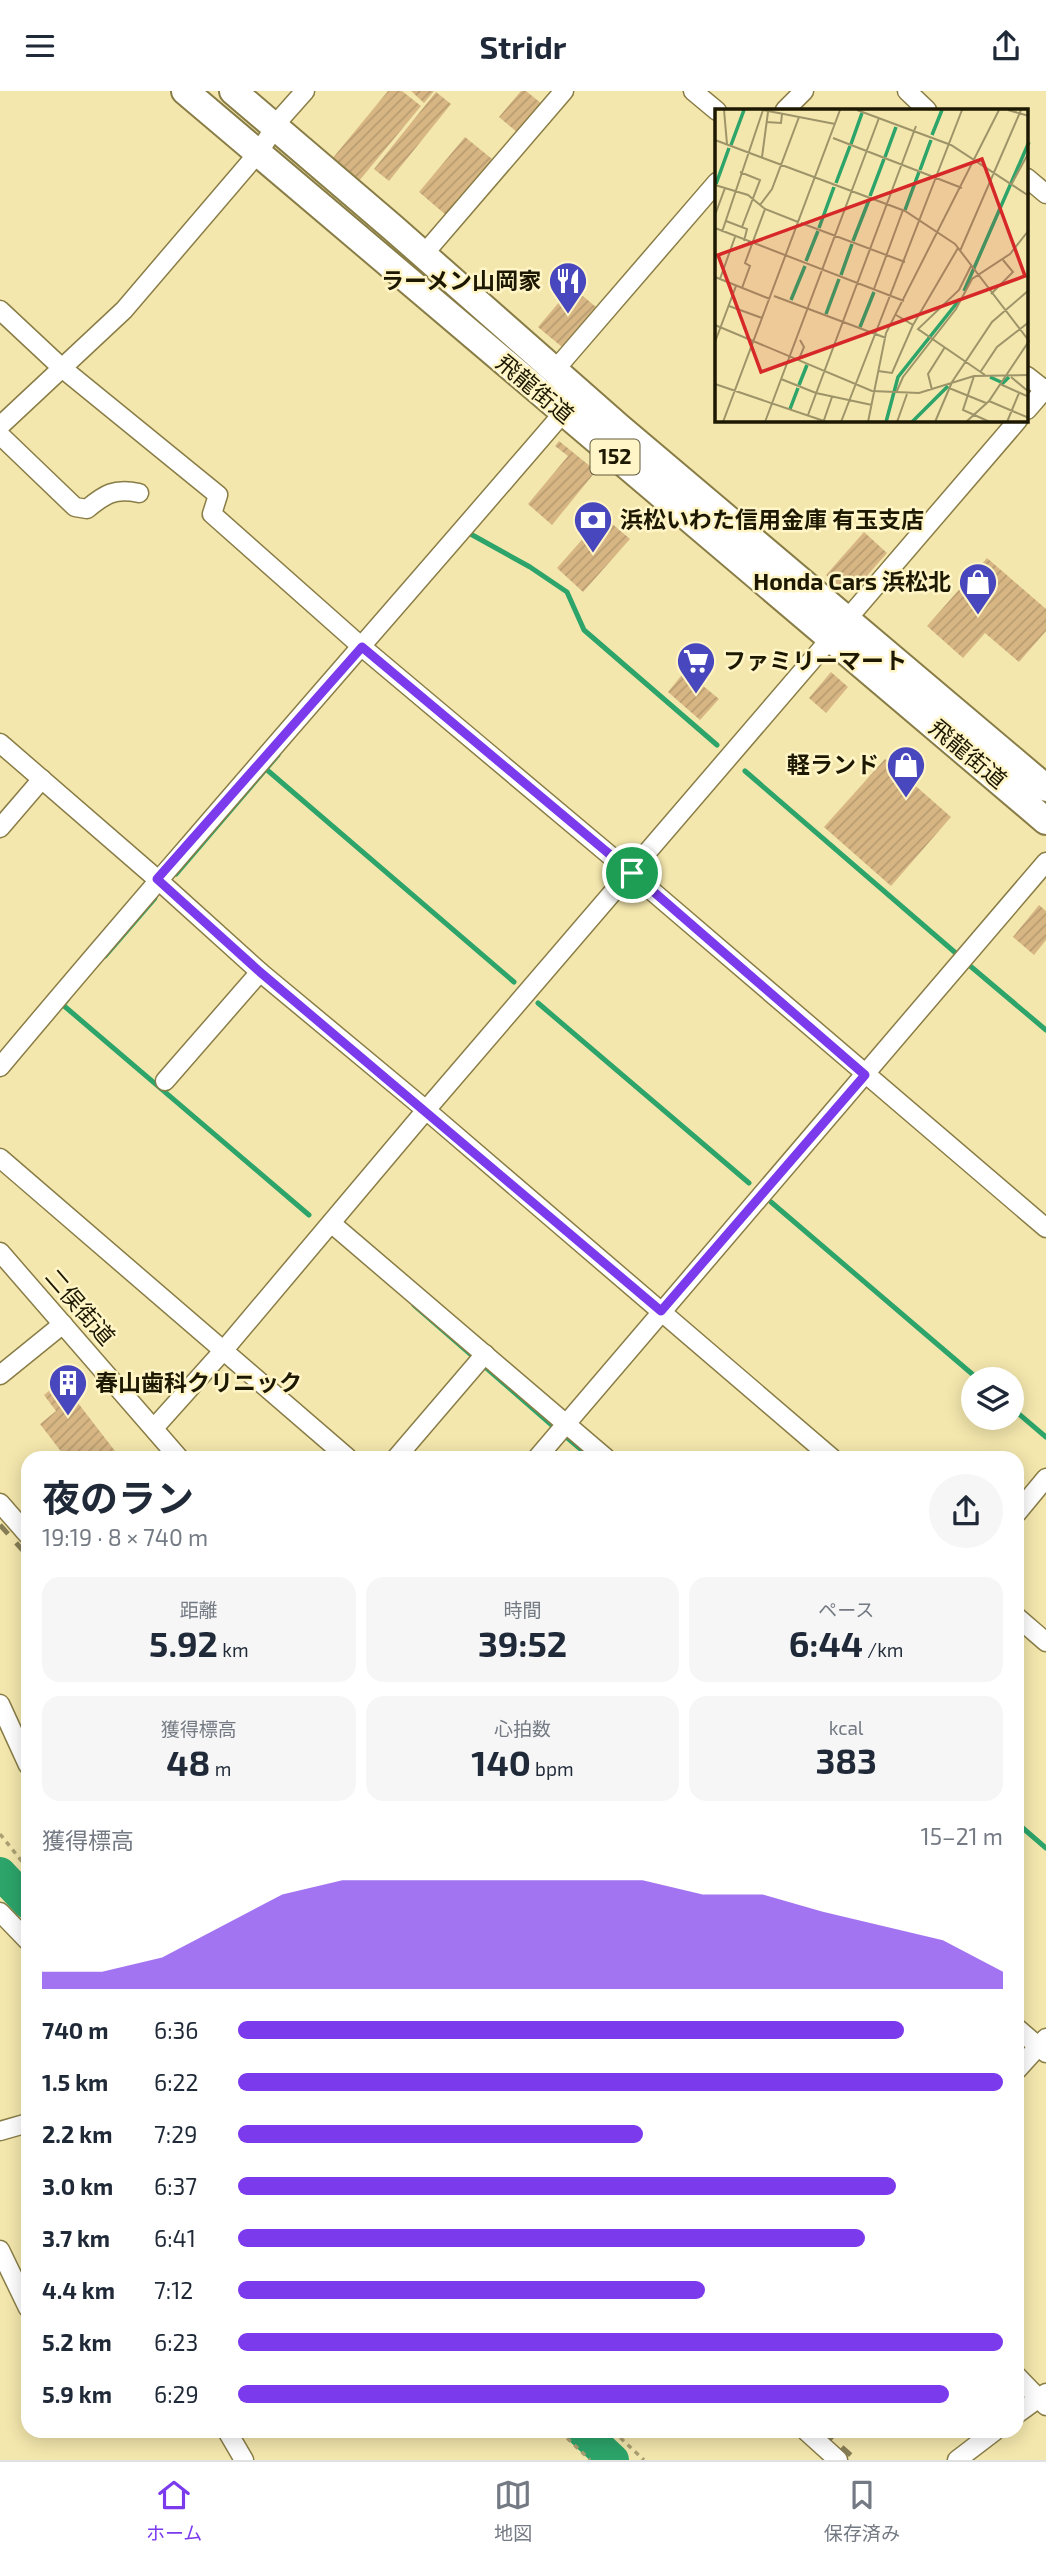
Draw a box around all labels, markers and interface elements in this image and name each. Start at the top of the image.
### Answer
icon: menu [21,27,59,65]
text: Stridr [479,27,567,65]
icon: share [987,27,1025,65]
inset map [715,109,1028,422]
restaurant icon: ラーメン山岡家 [547,260,589,315]
place label: ラーメン山岡家 [381,266,541,294]
street label: 飛龍街道 [491,348,580,429]
road number: 152 [590,439,640,475]
bank icon: 浜松いわた信用金庫 有玉支店 [572,499,614,554]
place label: 浜松いわた信用金庫 有玉支店 [620,505,924,533]
shop icon: Honda Cars 浜松北 [957,561,999,616]
place label: Honda Cars 浜松北 [753,567,951,595]
supermarket icon: ファミリーマート [675,640,717,695]
place label: ファミリーマート [723,646,907,674]
street label: 飛龍街道 [924,713,1013,794]
shop icon: 軽ランド [885,744,927,799]
place label: 軽ランド [787,750,879,778]
pin [602,843,662,903]
icon: arrive [613,854,651,892]
street label: 二俣街道 [40,1262,121,1350]
building icon: 春山歯科クリニック [47,1362,89,1417]
map controls [961,1367,1024,1430]
button: layers [961,1367,1024,1430]
place label: 春山歯科クリニック [95,1368,302,1396]
text: 夜のラン [42,1474,194,1520]
button: share [929,1474,1003,1548]
text: 19:19 · 8 × 740 m [42,1523,208,1551]
text: 距離 [180,1598,218,1621]
text: 時間 [503,1598,542,1621]
text: ペース [818,1598,874,1621]
text: 5.92 [149,1622,218,1664]
text: 39:52 [478,1622,567,1664]
text: 6:44 [789,1622,863,1664]
text: km [218,1638,249,1661]
text: /km [863,1638,903,1661]
text: kcal [829,1716,864,1739]
text: 獲得標高 [161,1717,237,1740]
text: 心拍数 [494,1717,551,1740]
text: 383 [815,1739,877,1781]
text: 48 [166,1741,210,1783]
text: 140 [471,1741,531,1783]
text: m [210,1757,231,1780]
text: bpm [531,1757,574,1780]
text: 15–21 m [921,1822,1003,1850]
text: 獲得標高 [42,1826,134,1854]
text: 740 m [42,2016,109,2044]
text: 6:36 [154,2016,199,2044]
text: 1.5 km [42,2068,108,2096]
text: 6:22 [154,2068,198,2096]
text: 2.2 km [42,2120,112,2148]
text: 7:29 [154,2120,197,2148]
text: 3.0 km [42,2172,113,2200]
text: 6:37 [154,2172,197,2200]
text: 3.7 km [42,2224,110,2252]
text: 6:41 [154,2224,196,2252]
text: 4.4 km [42,2276,115,2304]
text: 7:12 [154,2276,193,2304]
text: 5.2 km [42,2328,112,2356]
text: 6:23 [154,2328,198,2356]
text: 5.9 km [42,2380,112,2408]
text: 6:29 [154,2380,199,2408]
tab: ホーム [146,2476,202,2545]
tab: 地図 [494,2476,532,2545]
tab: 保存済み [824,2476,900,2545]

